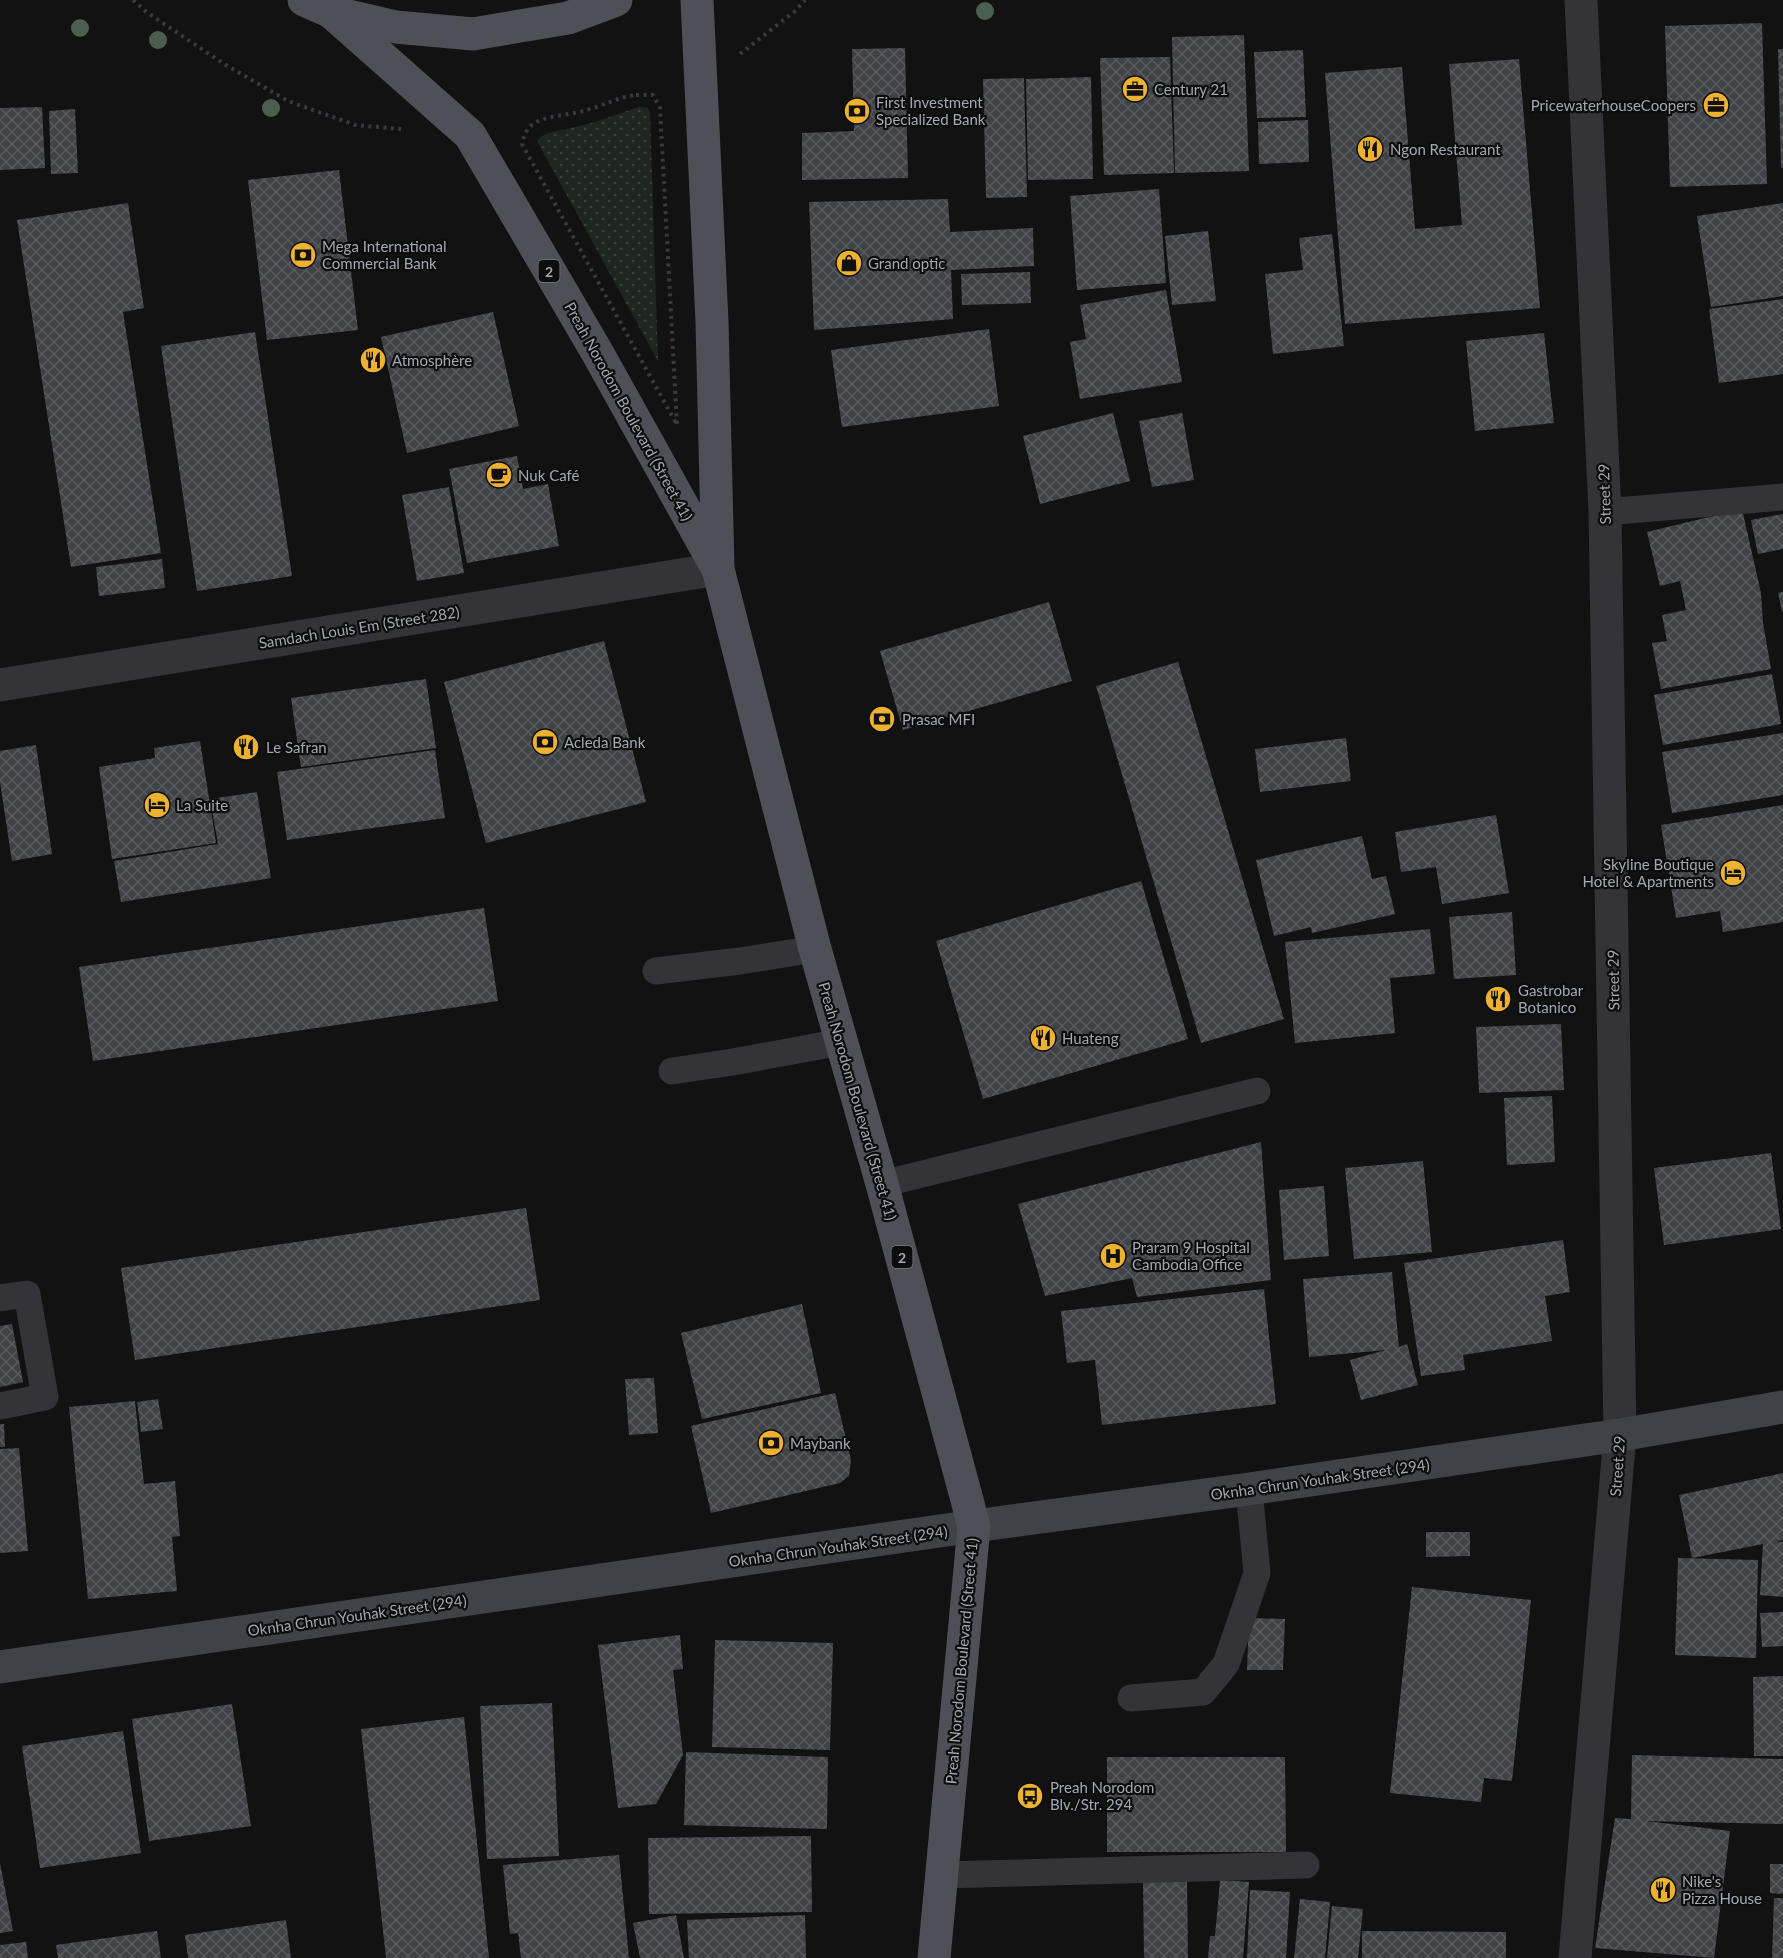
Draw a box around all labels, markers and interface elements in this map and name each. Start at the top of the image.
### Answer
office icon: Century 21 [1120,74,1150,104]
place label: Century 21 [1154,80,1228,98]
office icon: PricewaterhouseCoopers [1701,90,1731,120]
place label: First Investment Specialized Bank [876,93,986,128]
bank icon: First Investment Specialized Bank [842,96,872,126]
place label: PricewaterhouseCoopers [1531,96,1696,114]
restaurant icon: Ngon Restaurant [1355,134,1385,164]
place label: Ngon Restaurant [1390,140,1501,158]
place label: Mega International Commercial Bank [322,237,447,272]
bank icon: Mega International Commercial Bank [288,240,318,270]
shop icon: Grand optic [834,248,864,278]
place label: Grand optic [868,254,945,272]
road number: 2 [538,260,560,282]
street label: Preah Norodom Boulevard (Street 41) [561,299,697,523]
restaurant icon: Atmosphère [358,345,388,375]
place label: Atmosphère [392,351,472,369]
cafe icon: Nuk Café [484,460,514,490]
street label: Street 29 [1594,463,1614,525]
place label: Nuk Café [518,466,580,484]
street label: Samdach Louis Em (Street 282) [257,602,461,652]
bank icon: Prasac MFI [867,704,897,734]
place label: Prasac MFI [902,710,975,728]
bank icon: Acleda Bank [530,727,560,757]
restaurant icon: Le Safran [231,732,261,762]
place label: Acleda Bank [564,733,646,751]
place label: Le Safran [266,738,327,756]
hotel icon: La Suite [142,790,172,820]
place label: La Suite [176,796,228,814]
place label: Skyline Boutique Hotel & Apartments [1583,855,1714,890]
hotel icon: Skyline Boutique Hotel & Apartments [1718,858,1748,888]
street label: Street 29 [1603,949,1623,1011]
street label: Preah Norodom Boulevard (Street 41) [815,980,901,1222]
place label: Gastrobar Botanico [1518,981,1584,1016]
restaurant icon: Gastrobar Botanico [1483,984,1513,1014]
restaurant icon: Huateng [1028,1023,1058,1053]
place label: Huateng [1062,1029,1119,1047]
place label: Praram 9 Hospital Cambodia Office [1132,1238,1250,1273]
hospital icon: Praram 9 Hospital Cambodia Office [1098,1241,1128,1271]
road number: 2 [892,1246,912,1268]
bank icon: Maybank [756,1428,786,1458]
place label: Maybank [790,1434,851,1452]
street label: Street 29 [1606,1435,1628,1497]
street label: Oknha Chrun Youhak Street (294) [1209,1455,1431,1503]
street label: Oknha Chrun Youhak Street (294) [727,1522,949,1570]
street label: Preah Norodom Boulevard (Street 41) [941,1537,981,1785]
street label: Oknha Chrun Youhak Street (294) [246,1591,468,1639]
place label: Preah Norodom Blv./Str. 294 [1050,1778,1154,1813]
bus stop icon: Preah Norodom Blv./Str. 294 [1015,1781,1045,1811]
place label: Nike's Pizza House [1682,1872,1762,1907]
restaurant icon: Nike's Pizza House [1648,1875,1678,1905]

